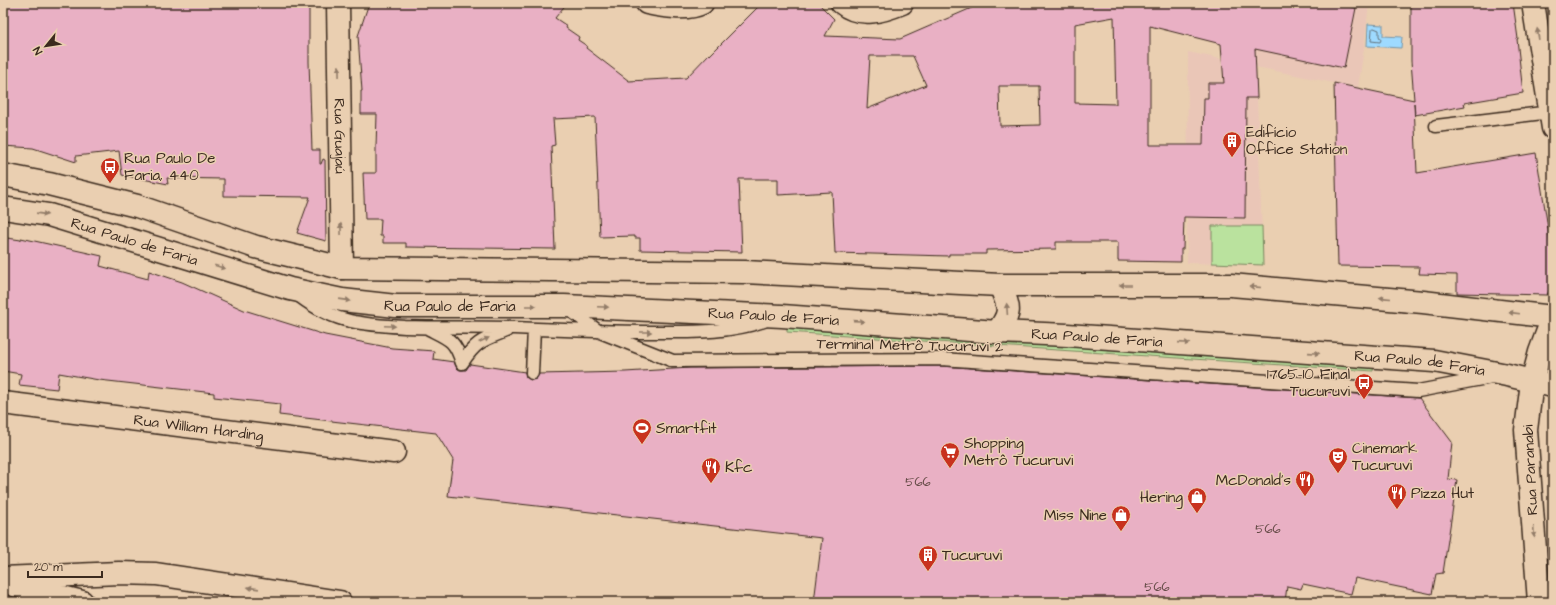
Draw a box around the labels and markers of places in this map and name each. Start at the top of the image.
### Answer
place label: Edifício Office Station [1246,122,1348,160]
building icon: Edifício Office Station [1221,130,1243,158]
place label: Rua Paulo De Faria, 440 [124,148,215,186]
bus stop icon: Rua Paulo De Faria, 440 [99,156,121,184]
place label: 1765-10 Final Tucuruvi [1267,364,1351,402]
bus stop icon: 1765-10 Final Tucuruvi [1353,372,1375,400]
sports icon: Smartfit [631,417,653,445]
place label: Smartfit [656,418,717,439]
place label: Shopping Metrô Tucuruvi [964,433,1074,471]
place label: Cinemark Tucuruvi [1352,438,1417,476]
supermarket icon: Shopping Metrô Tucuruvi [939,441,961,469]
theatre icon: Cinemark Tucuruvi [1327,446,1349,474]
restaurant icon: Kfc [700,456,722,484]
place label: Kfc [725,457,753,478]
restaurant icon: McDonald's [1294,469,1316,497]
place label: McDonald's [1216,470,1291,491]
restaurant icon: Pizza Hut [1386,482,1408,510]
place label: Pizza Hut [1411,483,1474,504]
shop icon: Hering [1186,486,1208,514]
place label: Hering [1140,487,1183,509]
shop icon: Miss Nine [1110,504,1132,532]
place label: Miss Nine [1044,505,1107,526]
building icon: Tucuruvi [917,544,939,572]
place label: Tucuruvi [942,545,1003,566]

